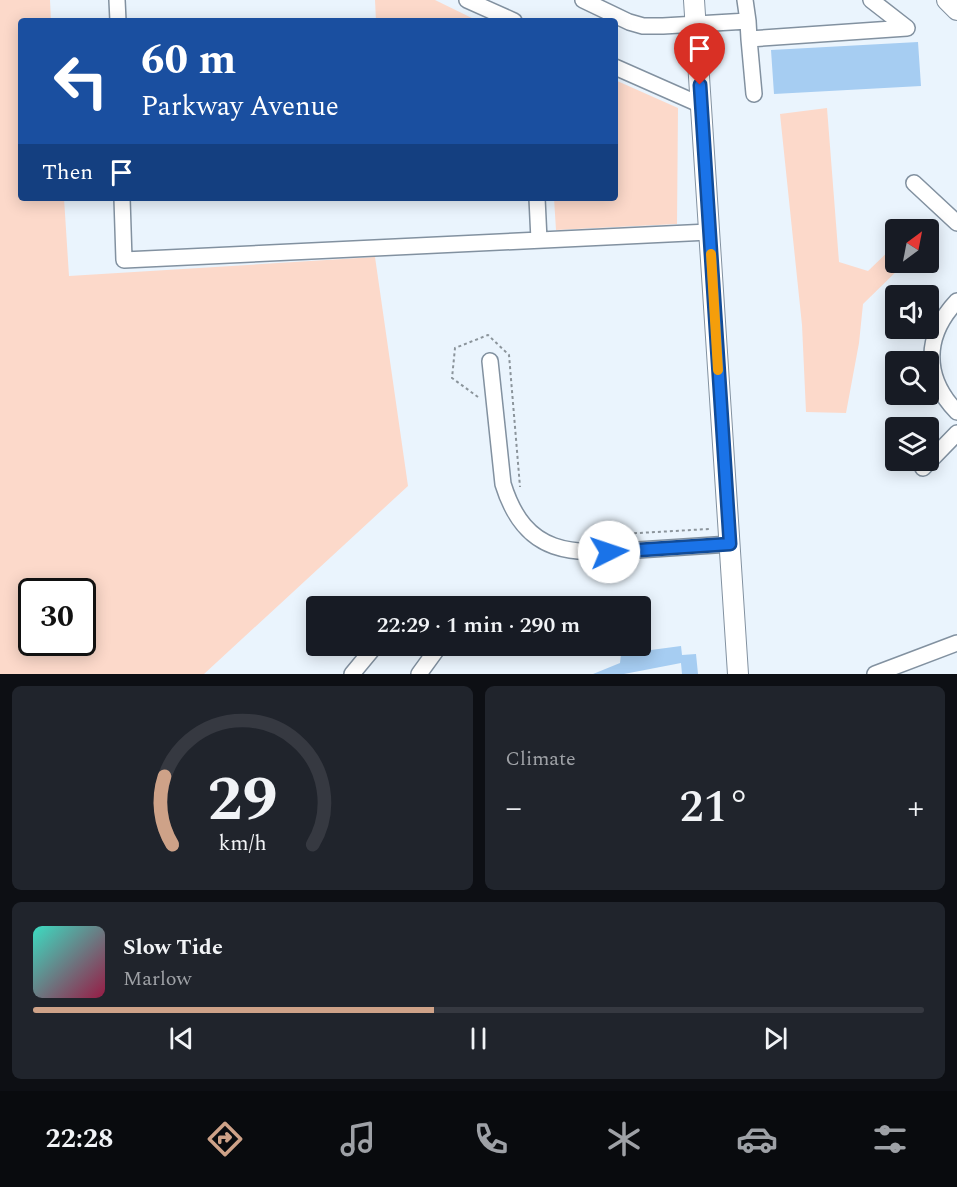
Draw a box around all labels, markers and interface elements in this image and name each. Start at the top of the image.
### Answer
pin [674,23,725,85]
text: 60 m [141,29,236,92]
icon: arrive [683,32,716,65]
icon: left [42,42,120,120]
text: Parkway Avenue [141,86,339,128]
text: Then [42,156,93,189]
icon: arrive [105,156,138,189]
north arrow [885,219,939,273]
map controls [885,219,939,471]
button: sound [885,285,939,339]
button: search [885,351,939,405]
button: layers [885,417,939,471]
position arrow [577,520,641,584]
speed limit sign: 30 [18,578,96,656]
text: 22:29 · 1 min · 290 m [377,609,580,642]
text: Climate [506,744,576,774]
text: 29 [207,753,277,848]
text: 21° [679,773,750,842]
text: − [506,783,522,833]
text: + [908,783,924,833]
text: km/h [218,827,266,860]
text: Slow Tide [123,931,223,964]
text: Marlow [123,964,192,994]
icon: previous [165,1022,198,1055]
icon: pause [462,1022,495,1055]
icon: next [759,1022,792,1055]
text: 22:28 [46,1118,113,1160]
icon: directions [204,1118,246,1160]
icon: music [337,1118,379,1160]
icon: phone [470,1118,512,1160]
icon: climate [603,1118,645,1160]
icon: car [736,1118,778,1160]
icon: filters [869,1118,911,1160]

